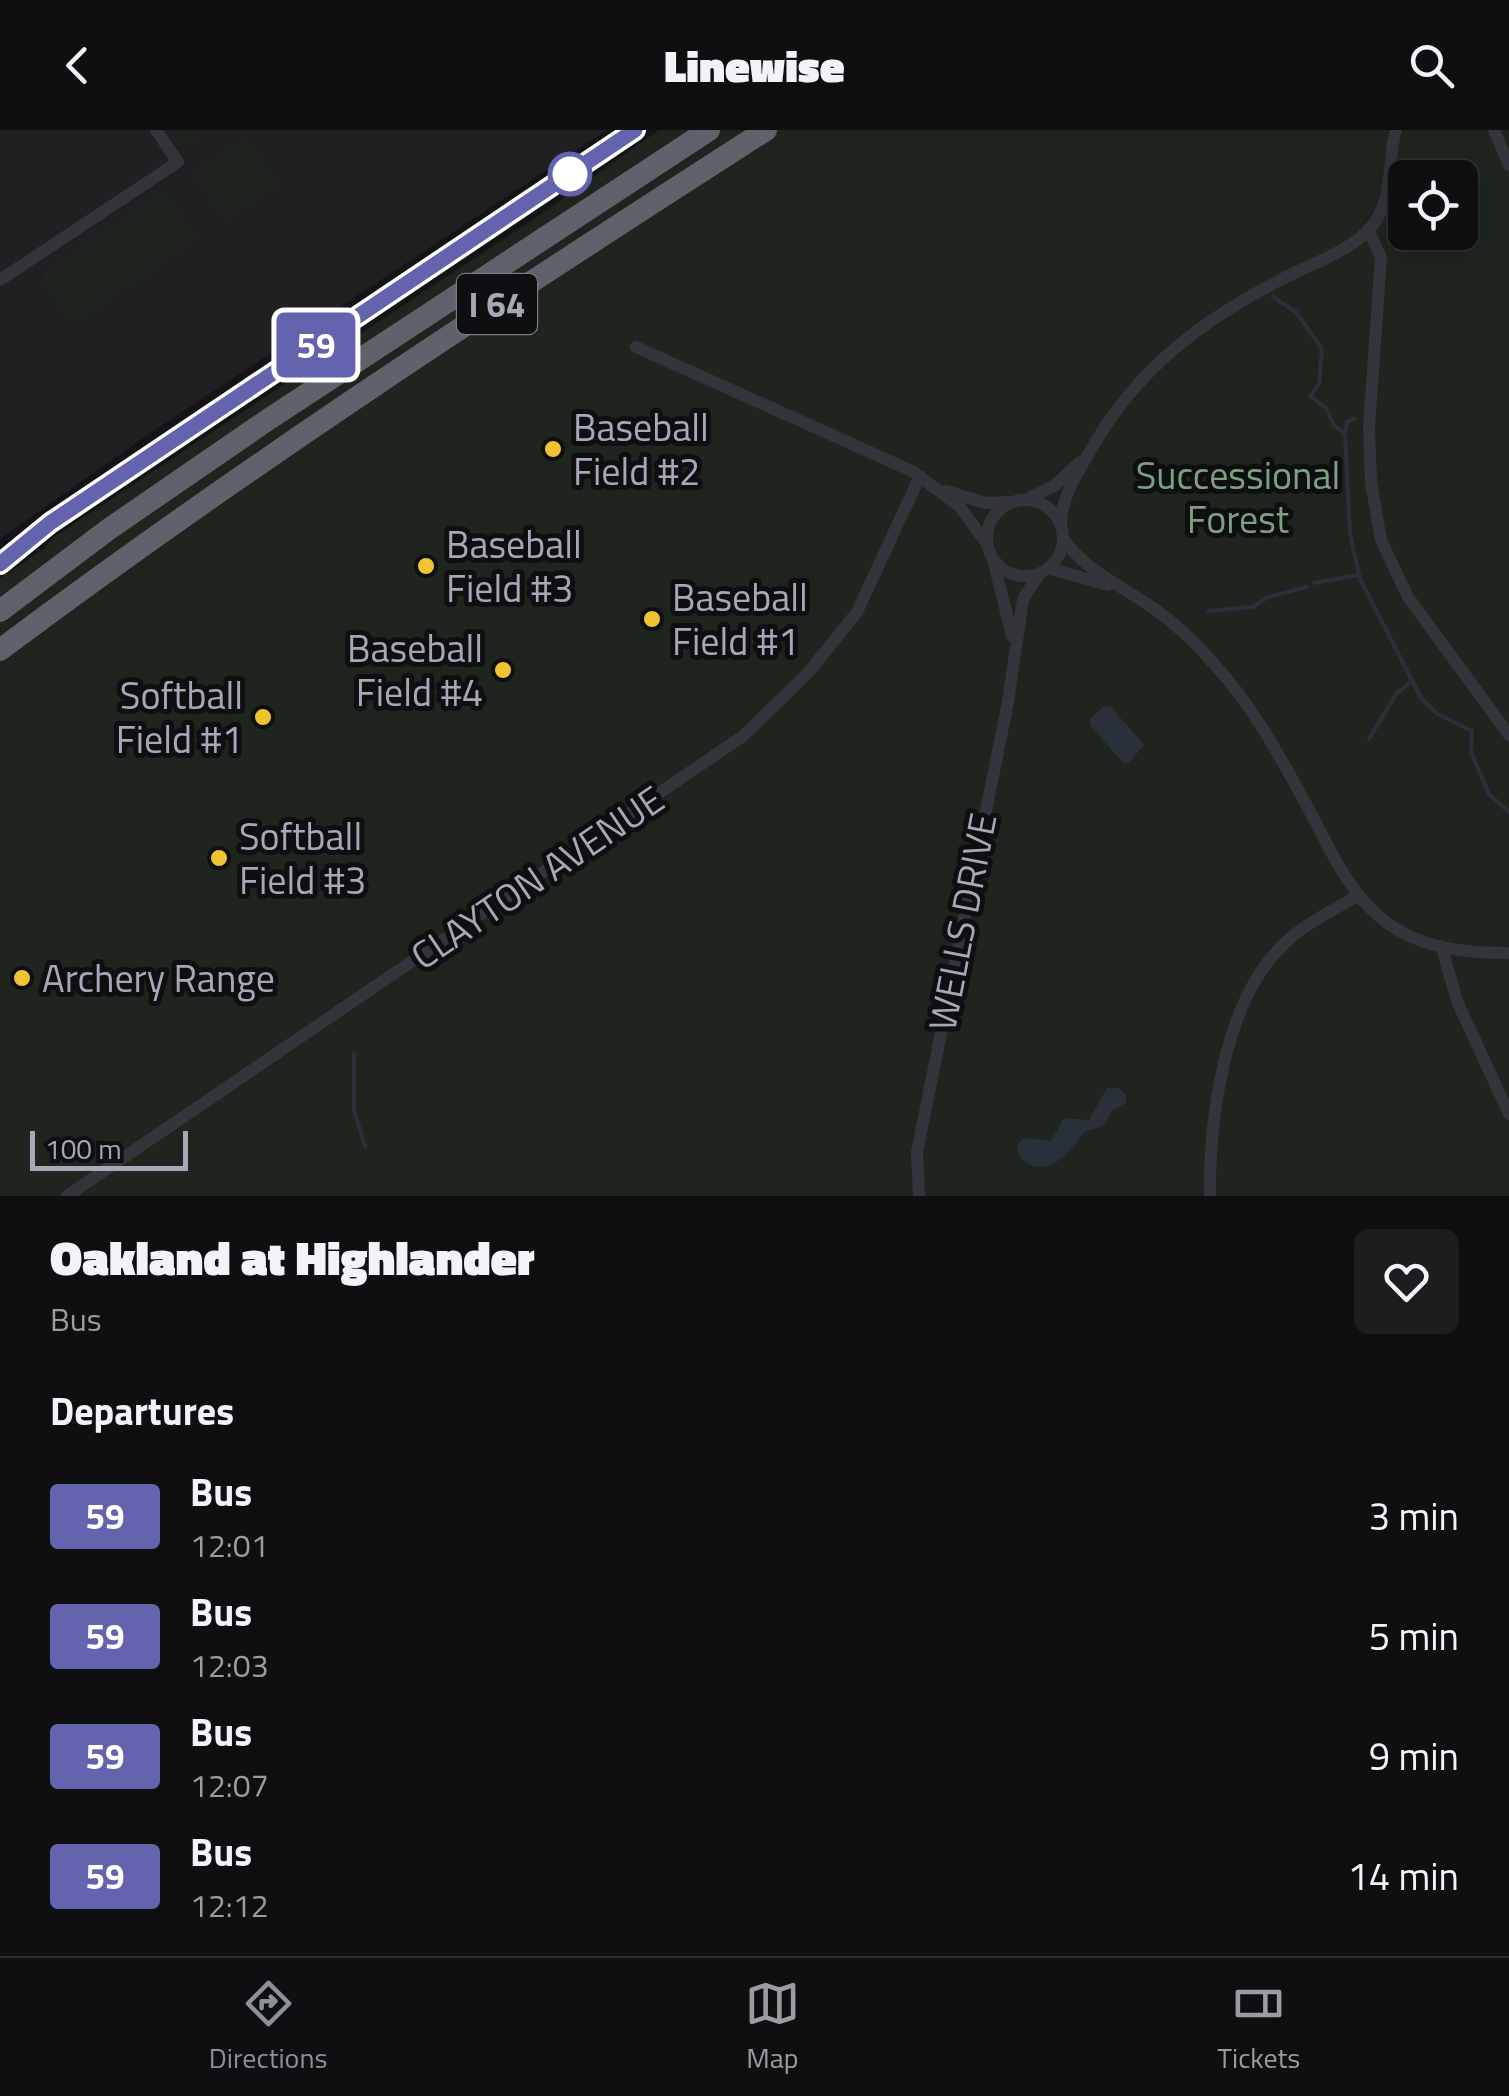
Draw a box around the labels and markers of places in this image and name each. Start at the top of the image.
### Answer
unlabelled marker [549,153,591,195]
place label: Baseball Field #2 [573,398,709,500]
marker: Baseball Field #2 [542,438,564,460]
place label: Baseball Field #3 [446,515,582,617]
marker: Baseball Field #3 [415,555,437,577]
place label: Baseball Field #1 [672,568,808,670]
marker: Baseball Field #1 [641,608,663,630]
place label: Baseball Field #4 [347,619,483,721]
marker: Baseball Field #4 [492,659,514,681]
place label: Softball Field #1 [116,666,243,768]
marker: Softball Field #1 [252,706,274,728]
place label: Softball Field #3 [239,807,366,909]
marker: Softball Field #3 [208,847,230,869]
place label: Archery Range [42,949,275,1007]
marker: Archery Range [11,967,33,989]

